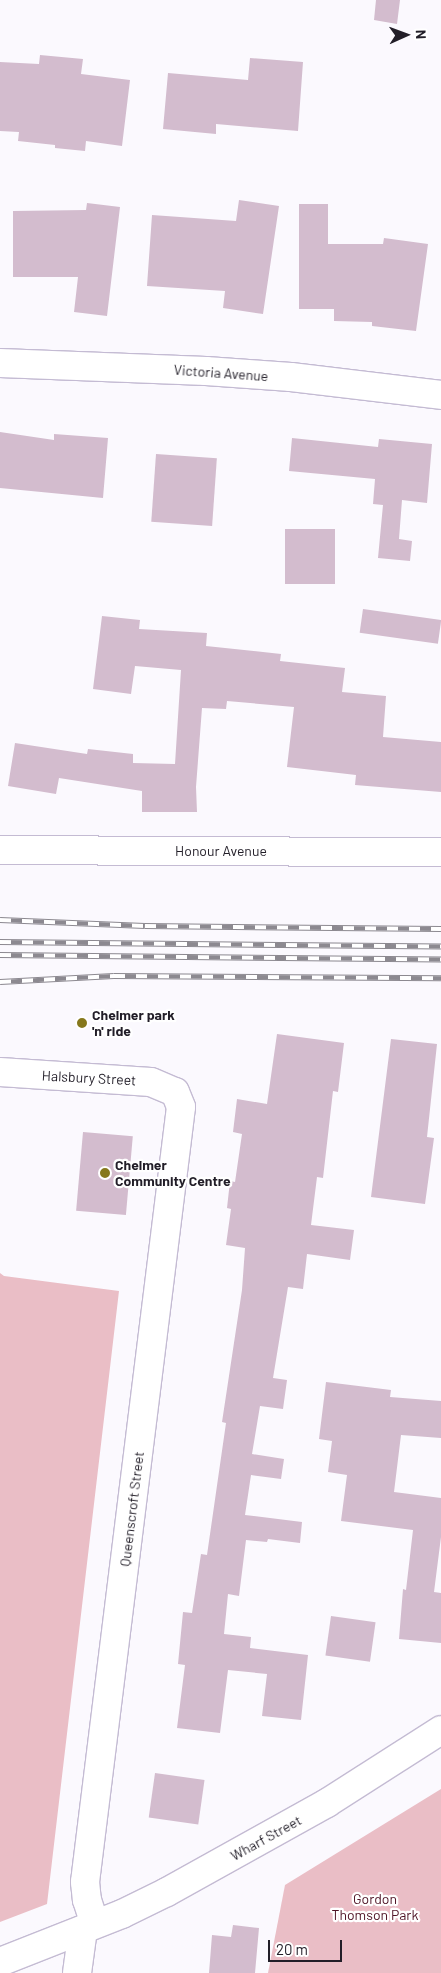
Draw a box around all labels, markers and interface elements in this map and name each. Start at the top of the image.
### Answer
north arrow [381,10,431,60]
text: N [413,30,430,39]
street label: Victoria Avenue [173,361,269,385]
street label: Honour Avenue [175,843,267,859]
place label: Chelmer park 'n' ride [92,1007,175,1040]
marker: Chelmer park 'n' ride [76,1017,88,1029]
street label: Halsbury Street [41,1067,137,1089]
place label: Chelmer Community Centre [115,1157,231,1190]
marker: Chelmer Community Centre [99,1167,111,1179]
street label: Queenscroft Street [117,1451,147,1567]
street label: Wharf Street [228,1812,304,1864]
park label: Gordon Thomson Park [332,1891,418,1924]
scale bar [271,1930,345,1962]
text: 20 m [276,1940,308,1958]

